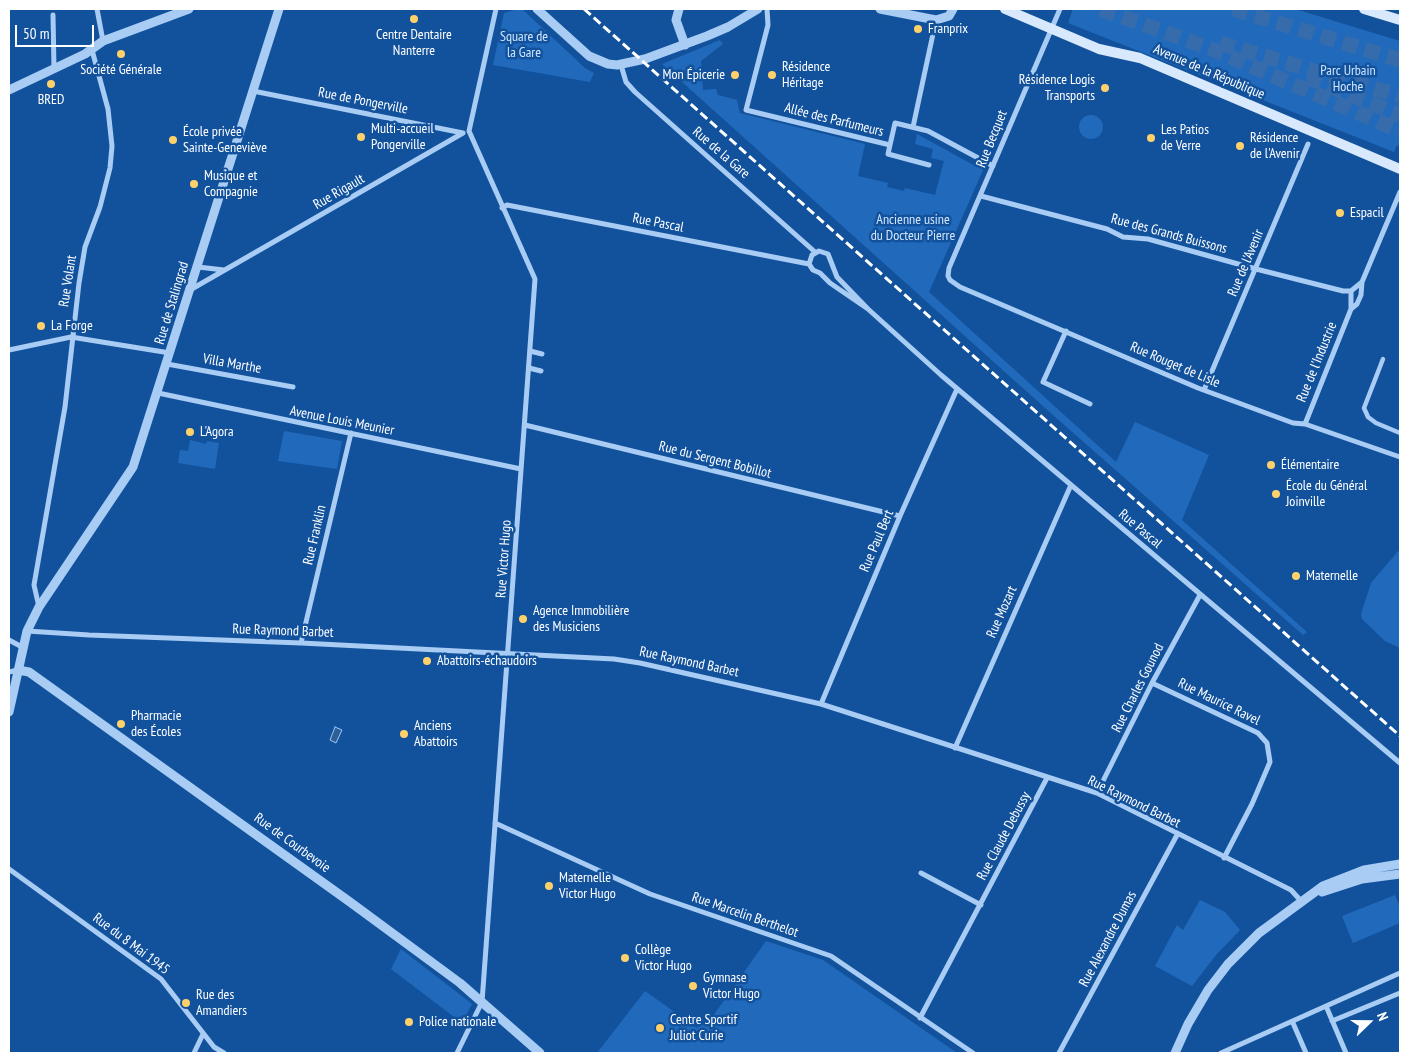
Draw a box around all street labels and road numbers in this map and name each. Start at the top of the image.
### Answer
street label: Avenue de la République [1151,41,1267,103]
street label: Rue de Pongerville [317,84,409,118]
street label: Allée des Parfumeurs [783,100,885,140]
street label: Rue Becquet [973,108,1011,170]
street label: Rue de la Gare [689,124,753,182]
street label: Rue Rigault [310,171,368,213]
street label: Rue Pascal [631,210,685,236]
street label: Rue des Grands Buissons [1109,210,1229,258]
street label: Rue de l'Avenir [1224,227,1268,299]
street label: Rue Volant [56,254,80,308]
street label: Rue de Stalingrad [151,260,193,346]
street label: Rue de l'Industrie [1293,319,1341,405]
street label: Rue Rouget de Lisle [1128,339,1222,391]
street label: Villa Marthe [201,351,263,377]
street label: Avenue Louis Meunier [288,403,396,439]
street label: Rue du Sergent Bobillot [657,438,773,482]
street label: Rue Franklin [300,503,330,567]
street label: Rue Pascal [1115,506,1165,552]
street label: Rue Paul Bert [856,507,898,575]
street label: Rue Victor Hugo [493,519,515,599]
street label: Rue Mozart [983,583,1021,641]
street label: Rue Raymond Barbet [232,621,334,641]
street label: Rue Charles Gounod [1108,641,1168,735]
street label: Rue Raymond Barbet [638,643,740,681]
street label: Rue Maurice Ravel [1175,675,1263,729]
street label: Rue Raymond Barbet [1085,772,1183,832]
street label: Rue Claude Debussy [974,789,1034,883]
street label: Rue de Courbevoie [251,810,333,876]
street label: Rue Alexandre Dumas [1076,888,1140,990]
street label: Rue Marcelin Berthelot [690,889,800,941]
street label: Rue du 8 Mai 1945 [89,910,173,978]

